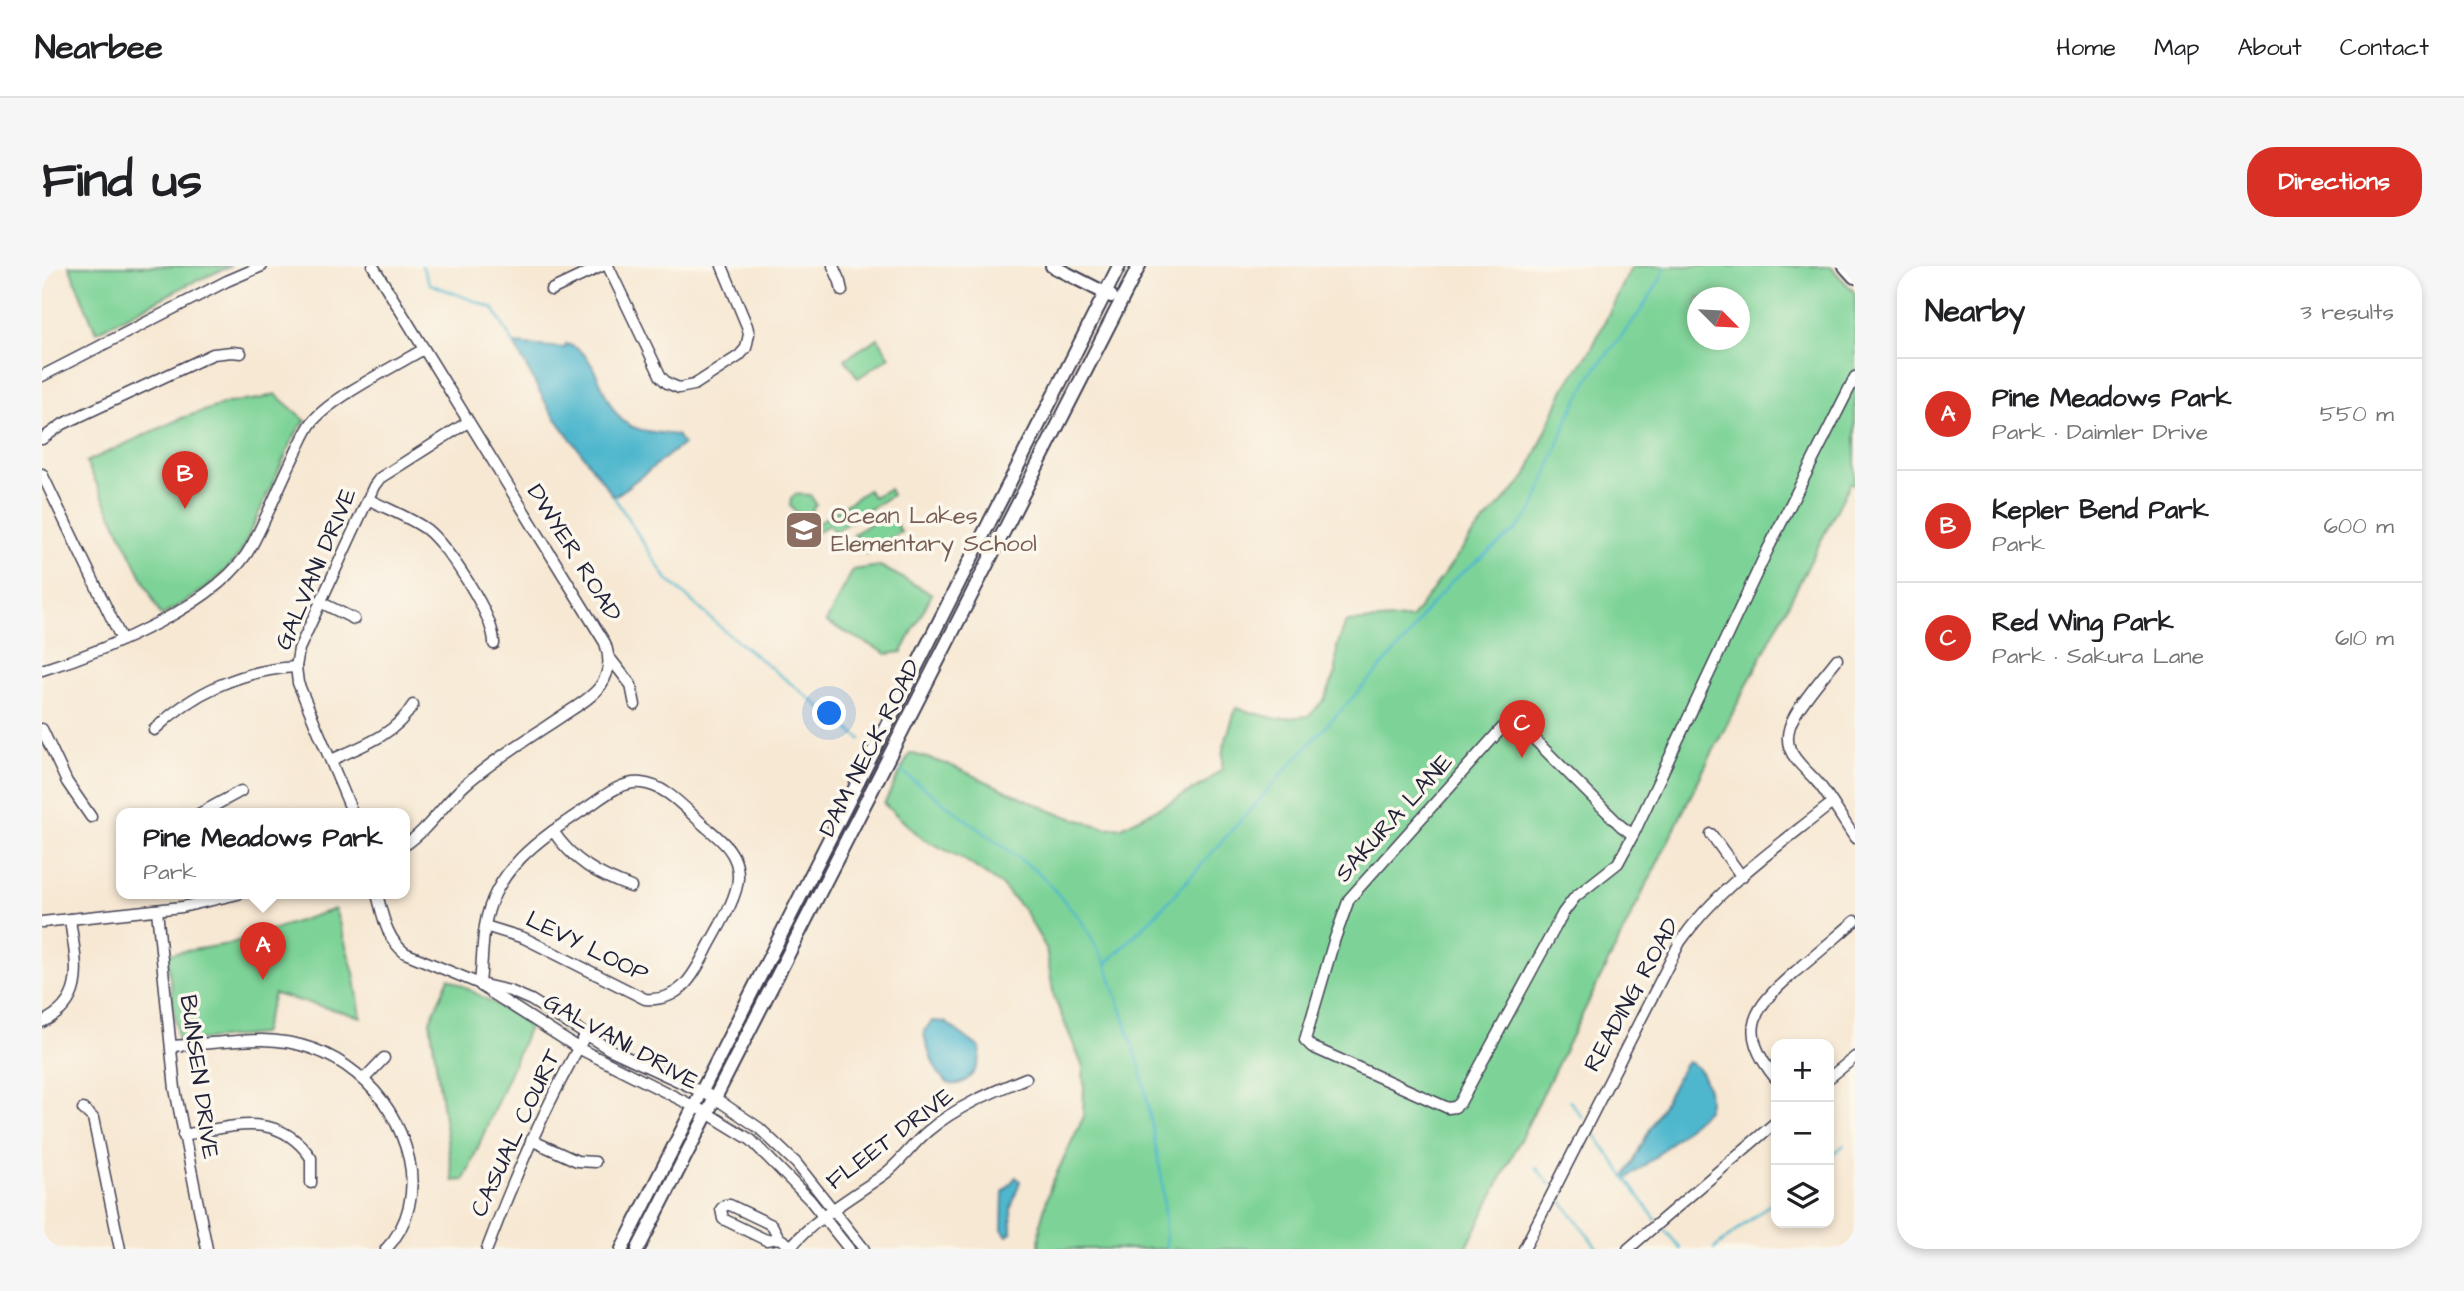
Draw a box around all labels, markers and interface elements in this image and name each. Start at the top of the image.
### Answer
text: Nearbee [35,25,163,71]
text: Home [2056,31,2116,65]
text: Map [2154,31,2199,65]
text: About [2237,31,2302,65]
text: Contact [2340,31,2429,65]
button: Directions [2247,147,2422,217]
text: Find us [42,148,202,216]
north arrow [1687,287,1750,350]
text: Nearby [1925,291,2025,333]
text: 3 results [2300,296,2394,328]
text: Pine Meadows Park [1992,380,2231,416]
text: A [1941,398,1955,430]
text: 550 m [2320,398,2394,430]
text: Park · Daimler Drive [1992,416,2208,448]
pin: B [162,451,208,509]
street label: DWYER ROAD [518,478,630,628]
street label: GALVANI DRIVE [267,483,365,655]
text: Kepler Bend Park [1992,492,2209,528]
place label: Ocean Lakes Elementary School [831,499,1037,562]
school or university icon: Ocean Lakes Elementary School [783,509,825,551]
text: B [1940,510,1956,542]
text: 600 m [2323,510,2394,542]
text: Park [1992,528,2045,560]
text: Red Wing Park [1992,604,2174,640]
text: C [1940,622,1956,654]
text: 610 m [2335,622,2394,654]
text: Park · Sakura Lane [1992,640,2204,672]
street label: DAM NECK ROAD [811,653,929,843]
your location [812,696,846,730]
pin: C [1499,700,1545,758]
street label: SAKURA LANE [1327,746,1461,890]
popup [116,808,410,899]
text: Pine Meadows Park [143,820,383,856]
text: Park [143,856,197,888]
street label: LEVY LOOP [520,903,654,991]
street label: READING ROAD [1576,912,1688,1078]
pin: A [240,922,286,980]
street label: GALVANI DRIVE [537,985,705,1099]
street label: BUNSEN DRIVE [171,993,227,1161]
map controls [1771,1039,1834,1228]
button: + [1771,1039,1834,1102]
street label: CASUAL COURT [462,1044,570,1222]
street label: FLEET DRIVE [819,1080,961,1198]
button: − [1771,1102,1834,1165]
button: layers [1771,1165,1834,1228]

